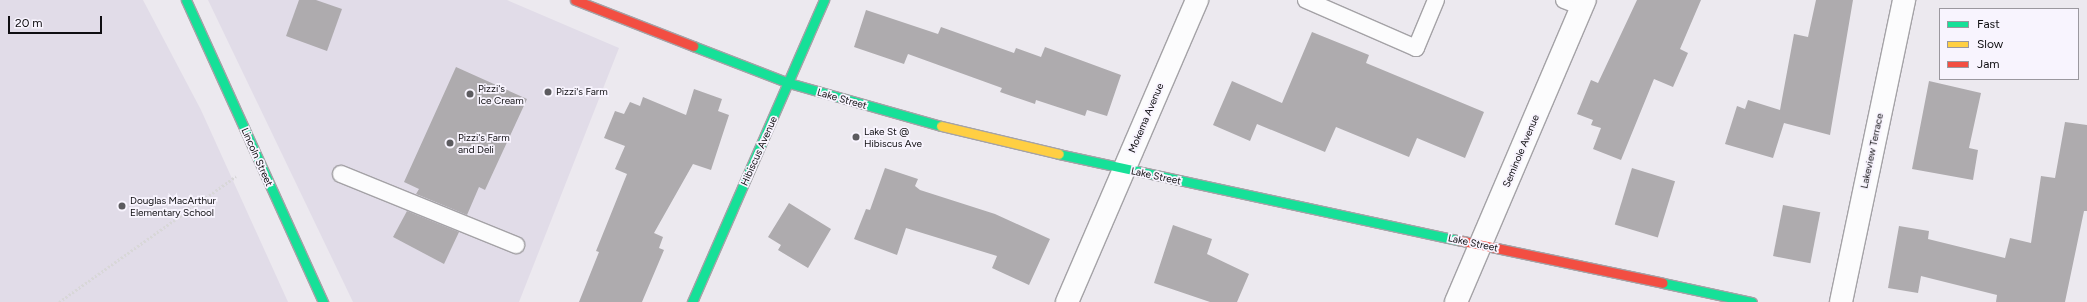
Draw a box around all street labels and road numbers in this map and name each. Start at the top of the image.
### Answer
street label: Mokema Avenue [1126,81,1166,155]
street label: Lake Street [816,86,868,112]
street label: Lakeview Terrace [1858,112,1886,190]
street label: Seminole Avenue [1500,113,1542,189]
street label: Hibiscus Avenue [738,114,780,188]
street label: Lincoln Street [239,126,275,188]
street label: Lake Street [1130,165,1182,187]
street label: Lake Street [1447,232,1499,254]

